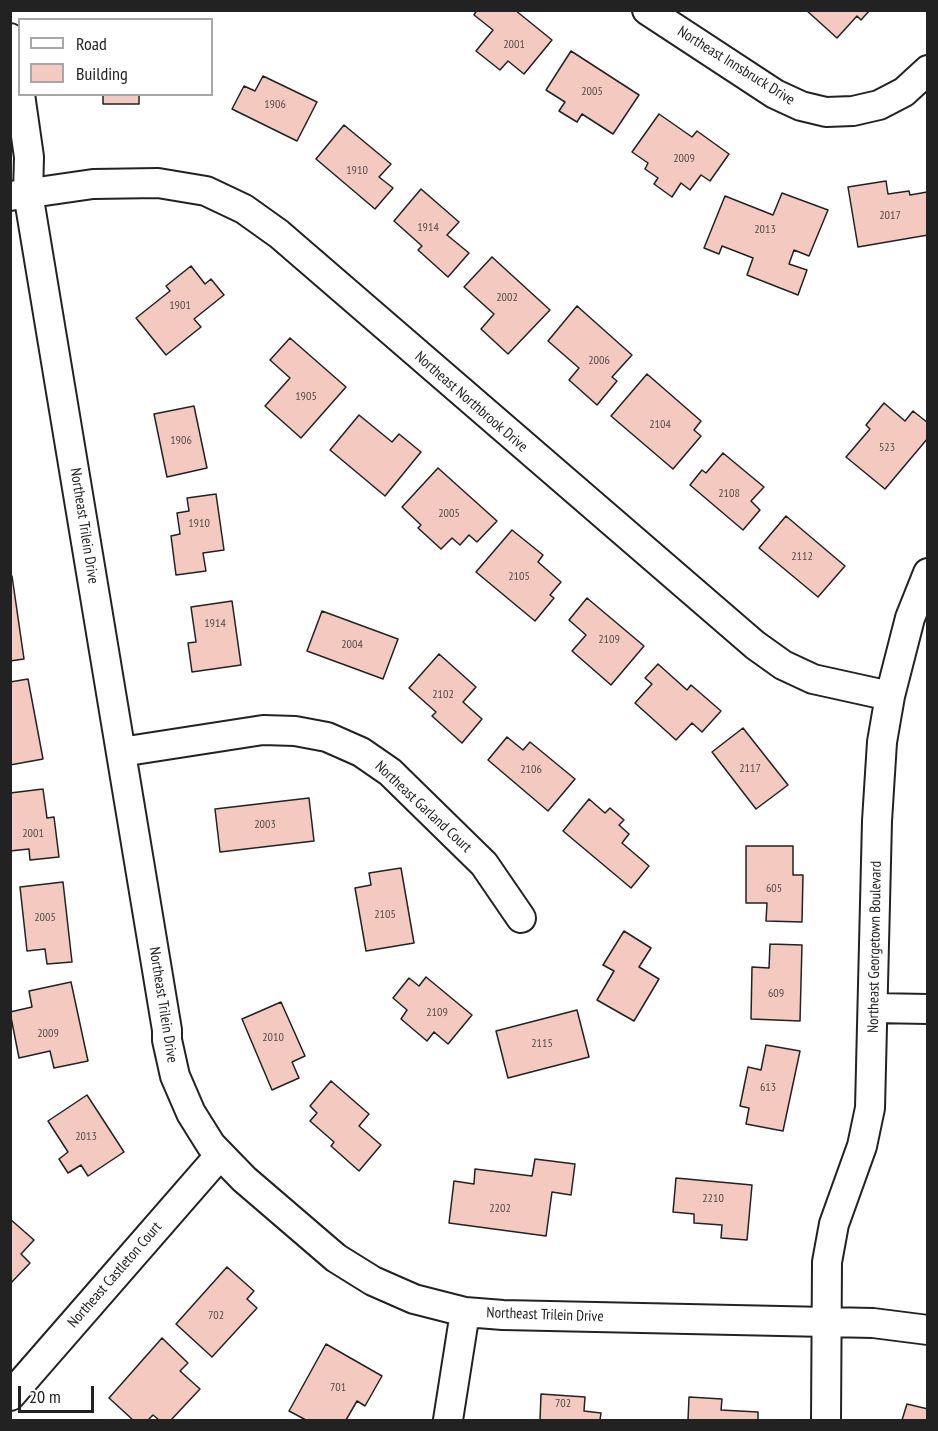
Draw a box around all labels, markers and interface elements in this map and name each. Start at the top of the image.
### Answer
legend [18,18,213,96]
street label: Northeast Innsbruck Drive [674,23,798,109]
text: Road [76,32,107,55]
house number: 2001 [503,38,525,52]
text: Building [76,62,128,85]
house number: 2005 [581,85,603,99]
house number: 1906 [264,98,286,112]
house number: 2009 [673,152,695,166]
house number: 1910 [346,164,368,178]
house number: 2017 [879,209,901,223]
house number: 1914 [417,221,439,235]
house number: 2013 [754,223,776,237]
house number: 2002 [496,291,518,305]
house number: 1901 [169,299,191,313]
street label: Northeast Northbrook Drive [411,348,531,456]
house number: 2006 [588,354,610,368]
house number: 1905 [295,390,317,404]
house number: 2104 [649,418,671,432]
house number: 1906 [170,434,192,448]
house number: 523 [879,441,895,455]
street label: Northeast Trilein Drive [66,467,102,585]
house number: 2108 [718,487,740,501]
house number: 2005 [438,507,460,521]
house number: 1910 [188,517,210,531]
house number: 2112 [791,550,813,564]
house number: 2105 [508,570,530,584]
house number: 1914 [204,617,226,631]
house number: 2109 [598,633,620,647]
house number: 2004 [341,638,363,652]
house number: 2102 [432,688,454,702]
street label: Northeast Garland Court [371,758,475,856]
house number: 2117 [739,762,761,776]
house number: 2106 [520,763,542,777]
house number: 2003 [254,818,276,832]
house number: 2001 [22,827,44,841]
street label: Northeast Georgetown Boulevard [865,861,885,1033]
house number: 605 [766,882,782,896]
house number: 2105 [374,908,396,922]
house number: 2005 [34,911,56,925]
street label: Northeast Trilein Drive [145,946,181,1064]
house number: 609 [768,987,784,1001]
house number: 2109 [426,1006,448,1020]
house number: 2009 [37,1027,59,1041]
house number: 2010 [262,1031,284,1045]
house number: 2115 [531,1037,553,1051]
house number: 613 [760,1081,776,1095]
house number: 2013 [75,1130,97,1144]
house number: 2210 [702,1192,724,1206]
house number: 2202 [489,1202,511,1216]
street label: Northeast Castleton Court [64,1218,166,1332]
street label: Northeast Trilein Drive [486,1304,604,1326]
house number: 702 [208,1309,224,1323]
scale bar [21,1374,98,1412]
house number: 701 [330,1381,346,1395]
text: 20 m [29,1385,61,1408]
house number: 702 [555,1397,571,1411]

